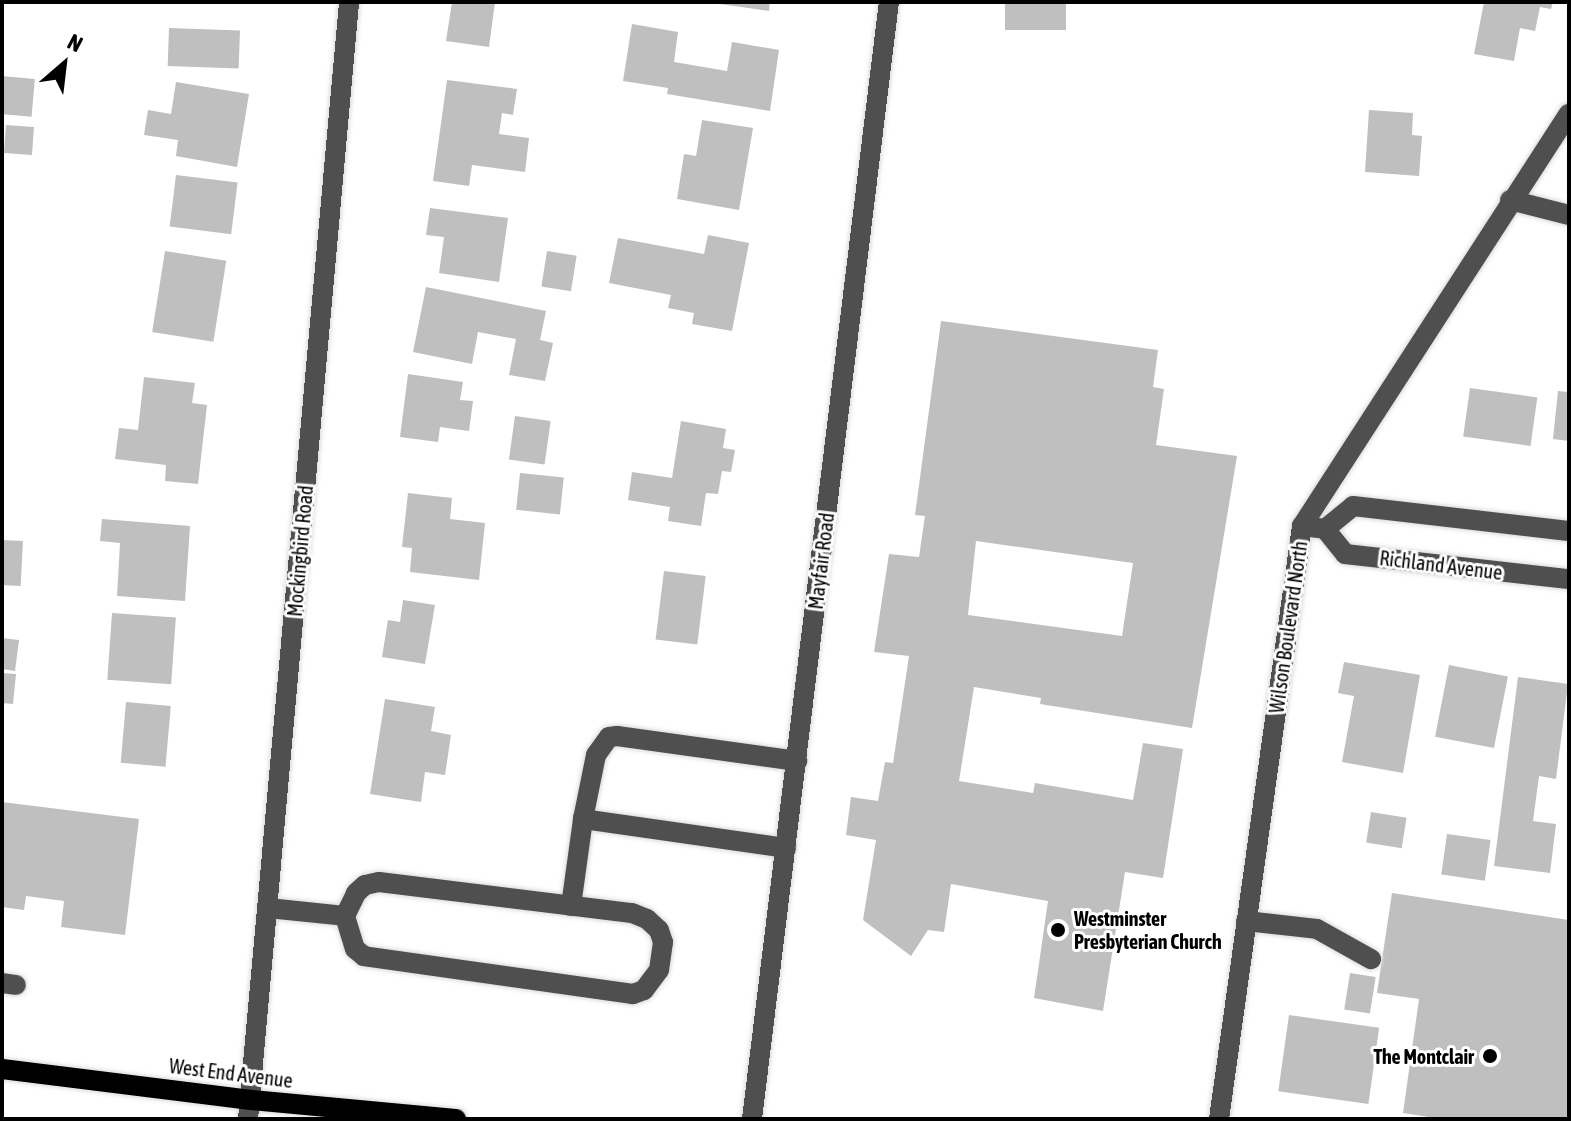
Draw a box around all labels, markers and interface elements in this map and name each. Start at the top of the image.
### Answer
north arrow [24,24,104,104]
text: N [63,28,87,57]
street label: Mockingbird Road [282,484,318,618]
street label: Mayfair Road [803,511,839,611]
street label: Wilson Boulevard North [1264,539,1312,715]
street label: Richland Avenue [1378,546,1504,584]
place label: Westminster Presbyterian Church [1074,906,1222,953]
marker: Westminster Presbyterian Church [1049,921,1067,939]
place label: The Montclair [1374,1044,1474,1068]
marker: The Montclair [1481,1047,1499,1065]
street label: West End Avenue [168,1054,294,1092]

